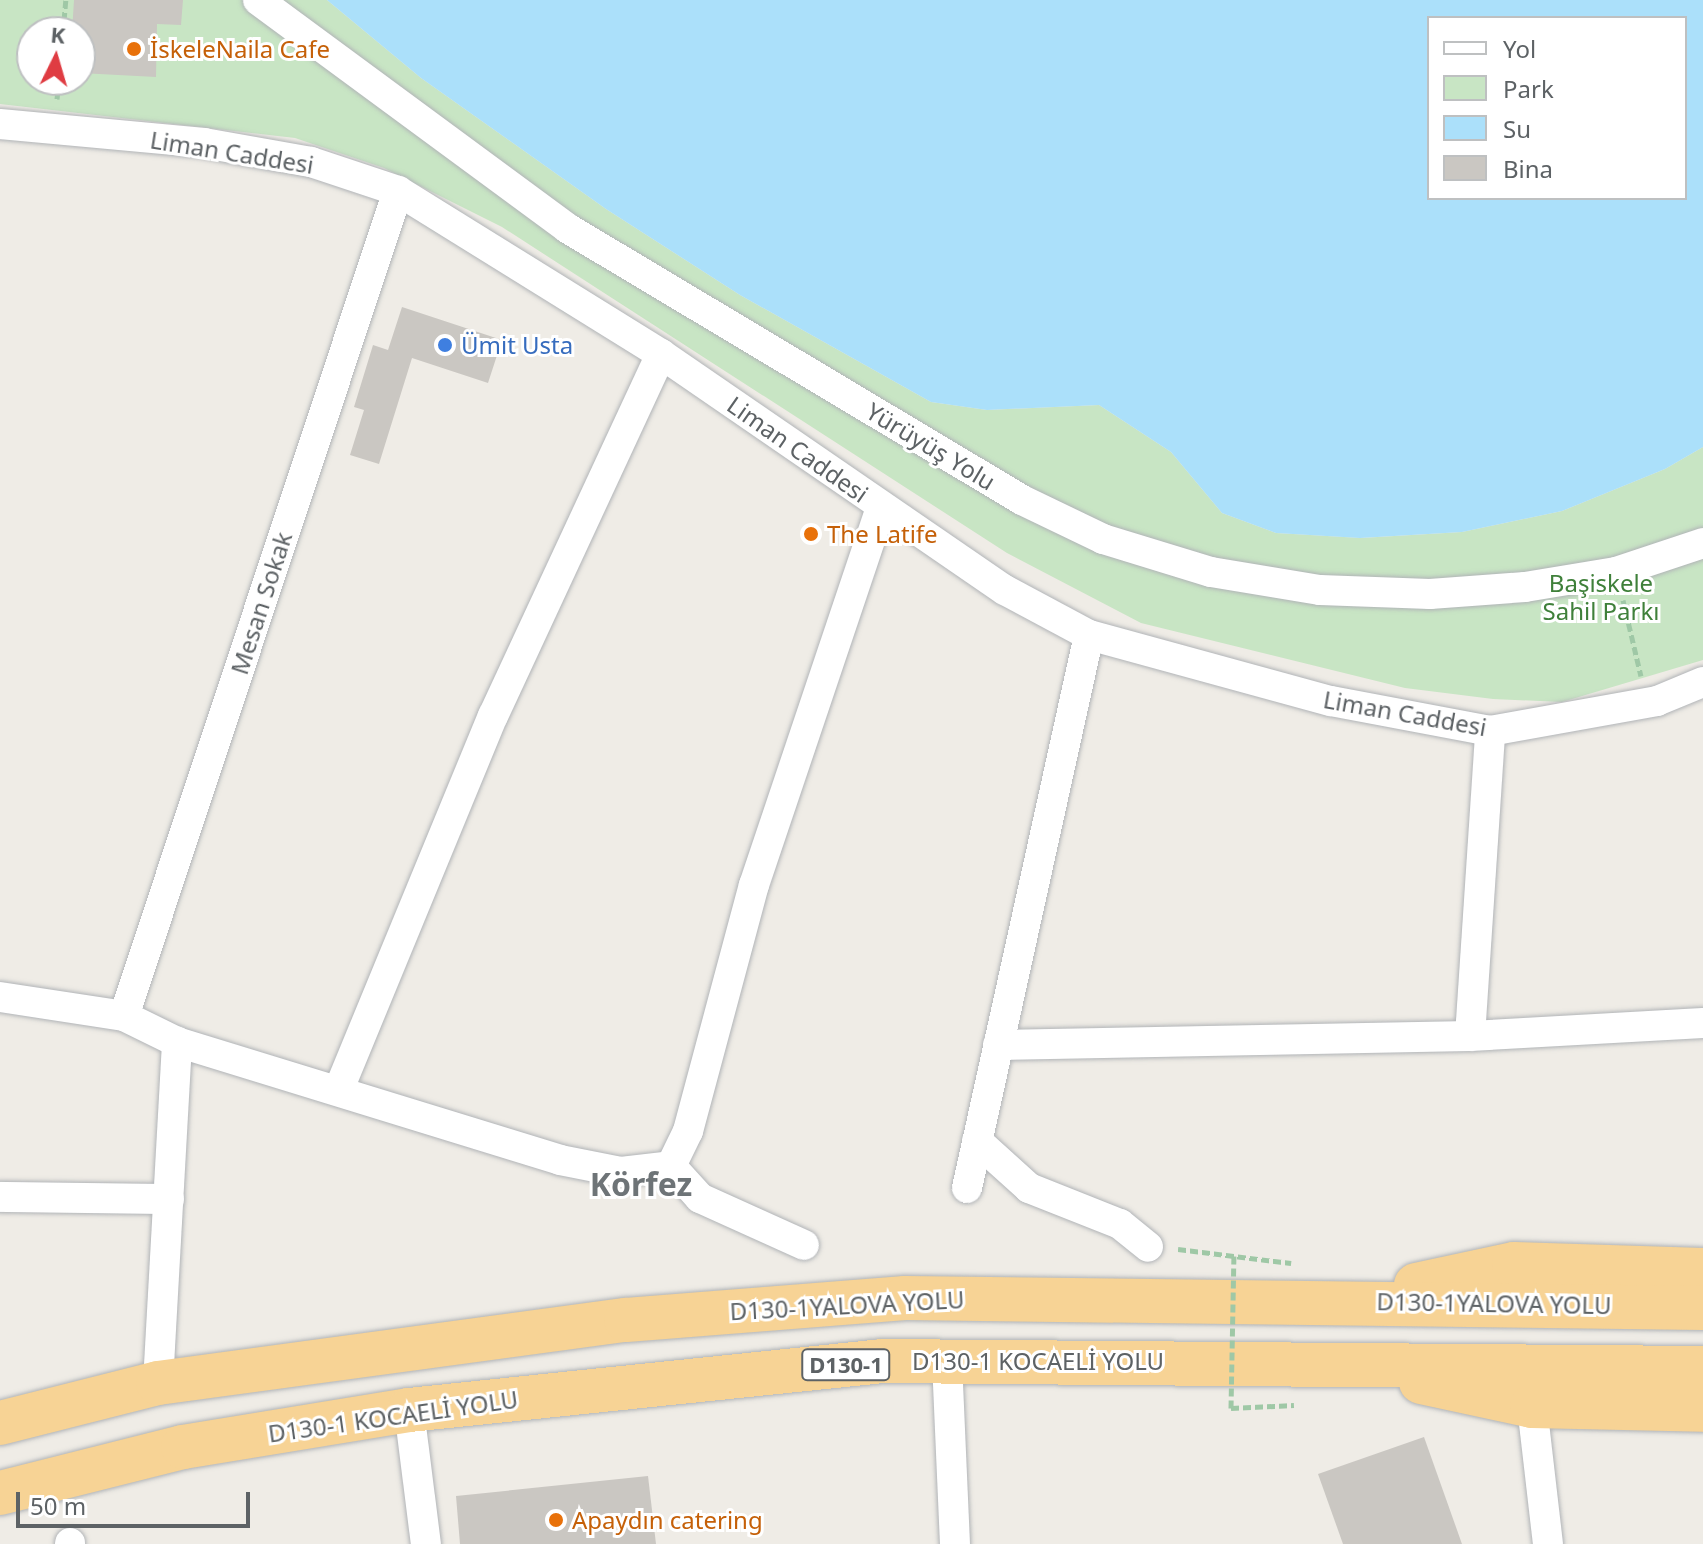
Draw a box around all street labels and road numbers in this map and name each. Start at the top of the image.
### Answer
street label: Liman Caddesi [148,125,316,179]
street label: Liman Caddesi [722,390,874,508]
street label: Yürüyüş Yolu [861,396,1001,496]
street label: Mesan Sokak [224,528,298,678]
street label: Liman Caddesi [1321,684,1489,742]
street label: D130-1YALOVA YOLU [729,1284,965,1326]
street label: D130-1YALOVA YOLU [1376,1287,1612,1319]
road number: D130-1 [800,1347,892,1383]
street label: D130-1 KOCAELİ YOLU [912,1347,1164,1375]
street label: D130-1 KOCAELİ YOLU [266,1384,520,1448]

